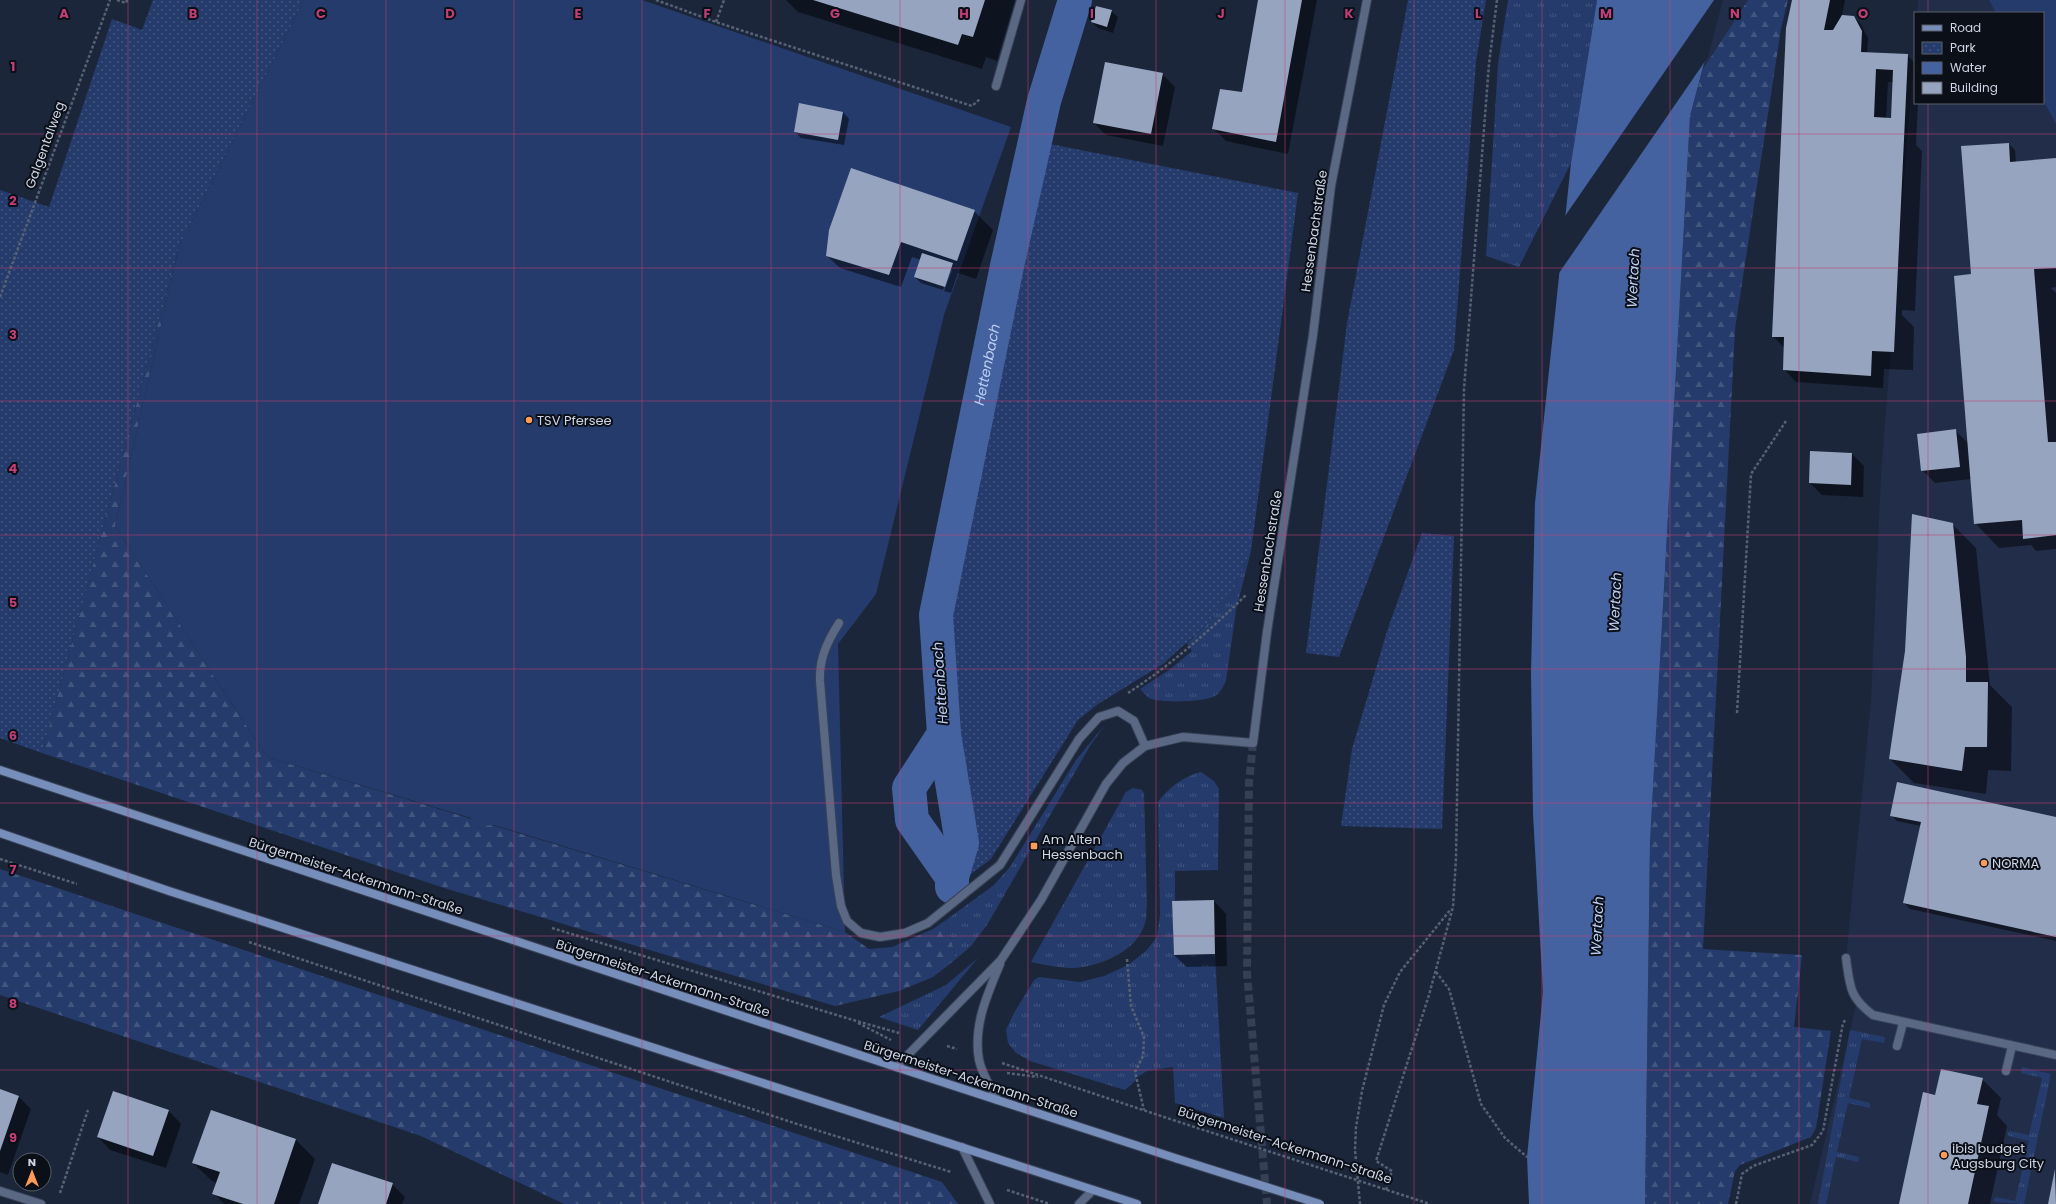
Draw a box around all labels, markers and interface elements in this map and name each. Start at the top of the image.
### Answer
text: A [59,4,69,23]
text: B [189,4,198,23]
text: C [316,4,326,23]
text: D [445,4,455,23]
text: E [574,4,582,23]
text: F [703,4,711,23]
text: G [830,4,840,23]
text: H [959,4,969,23]
text: I [1090,4,1094,23]
text: J [1217,4,1225,23]
text: K [1344,4,1354,23]
text: L [1475,4,1481,23]
text: M [1600,4,1612,23]
text: N [1730,4,1740,23]
text: O [1858,4,1868,23]
legend [1914,12,2044,104]
text: Road [1950,19,1981,36]
text: Park [1950,39,1977,56]
text: 1 [11,57,15,76]
text: Water [1950,59,1987,76]
text: Building [1950,79,1998,96]
street label: Galgentalweg [20,99,70,191]
street label: Hessenbachstraße [1296,169,1332,293]
text: 2 [9,191,17,210]
water label: Wertach [1621,248,1645,308]
water label: Hettenbach [969,322,1005,407]
text: 3 [9,325,17,344]
place label: TSV Pfersee [537,411,612,430]
marker: TSV Pfersee [524,415,534,425]
text: 4 [9,459,18,478]
street label: Hessenbachstraße [1249,489,1287,613]
water label: Wertach [1603,572,1627,632]
text: 5 [9,593,17,612]
water label: Hettenbach [927,641,953,725]
text: 6 [9,726,17,745]
place label: Am Alten Hessenbach [1042,830,1123,864]
street label: Bürgermeister-Ackermann-Straße [246,832,466,920]
marker: Am Alten Hessenbach [1029,841,1039,851]
place label: NORMA [1992,854,2039,873]
marker: NORMA [1979,858,1989,868]
text: 7 [10,860,17,879]
water label: Wertach [1585,896,1609,956]
street label: Bürgermeister-Ackermann-Straße [553,934,773,1022]
text: 8 [9,994,17,1013]
street label: Bürgermeister-Ackermann-Straße [861,1035,1081,1123]
street label: Bürgermeister-Ackermann-Straße [1175,1101,1395,1189]
text: 9 [9,1128,17,1147]
place label: ibis budget Augsburg City [1952,1139,2045,1173]
marker: ibis budget Augsburg City [1939,1150,1949,1160]
north arrow [12,1152,52,1192]
text: N [28,1154,36,1170]

